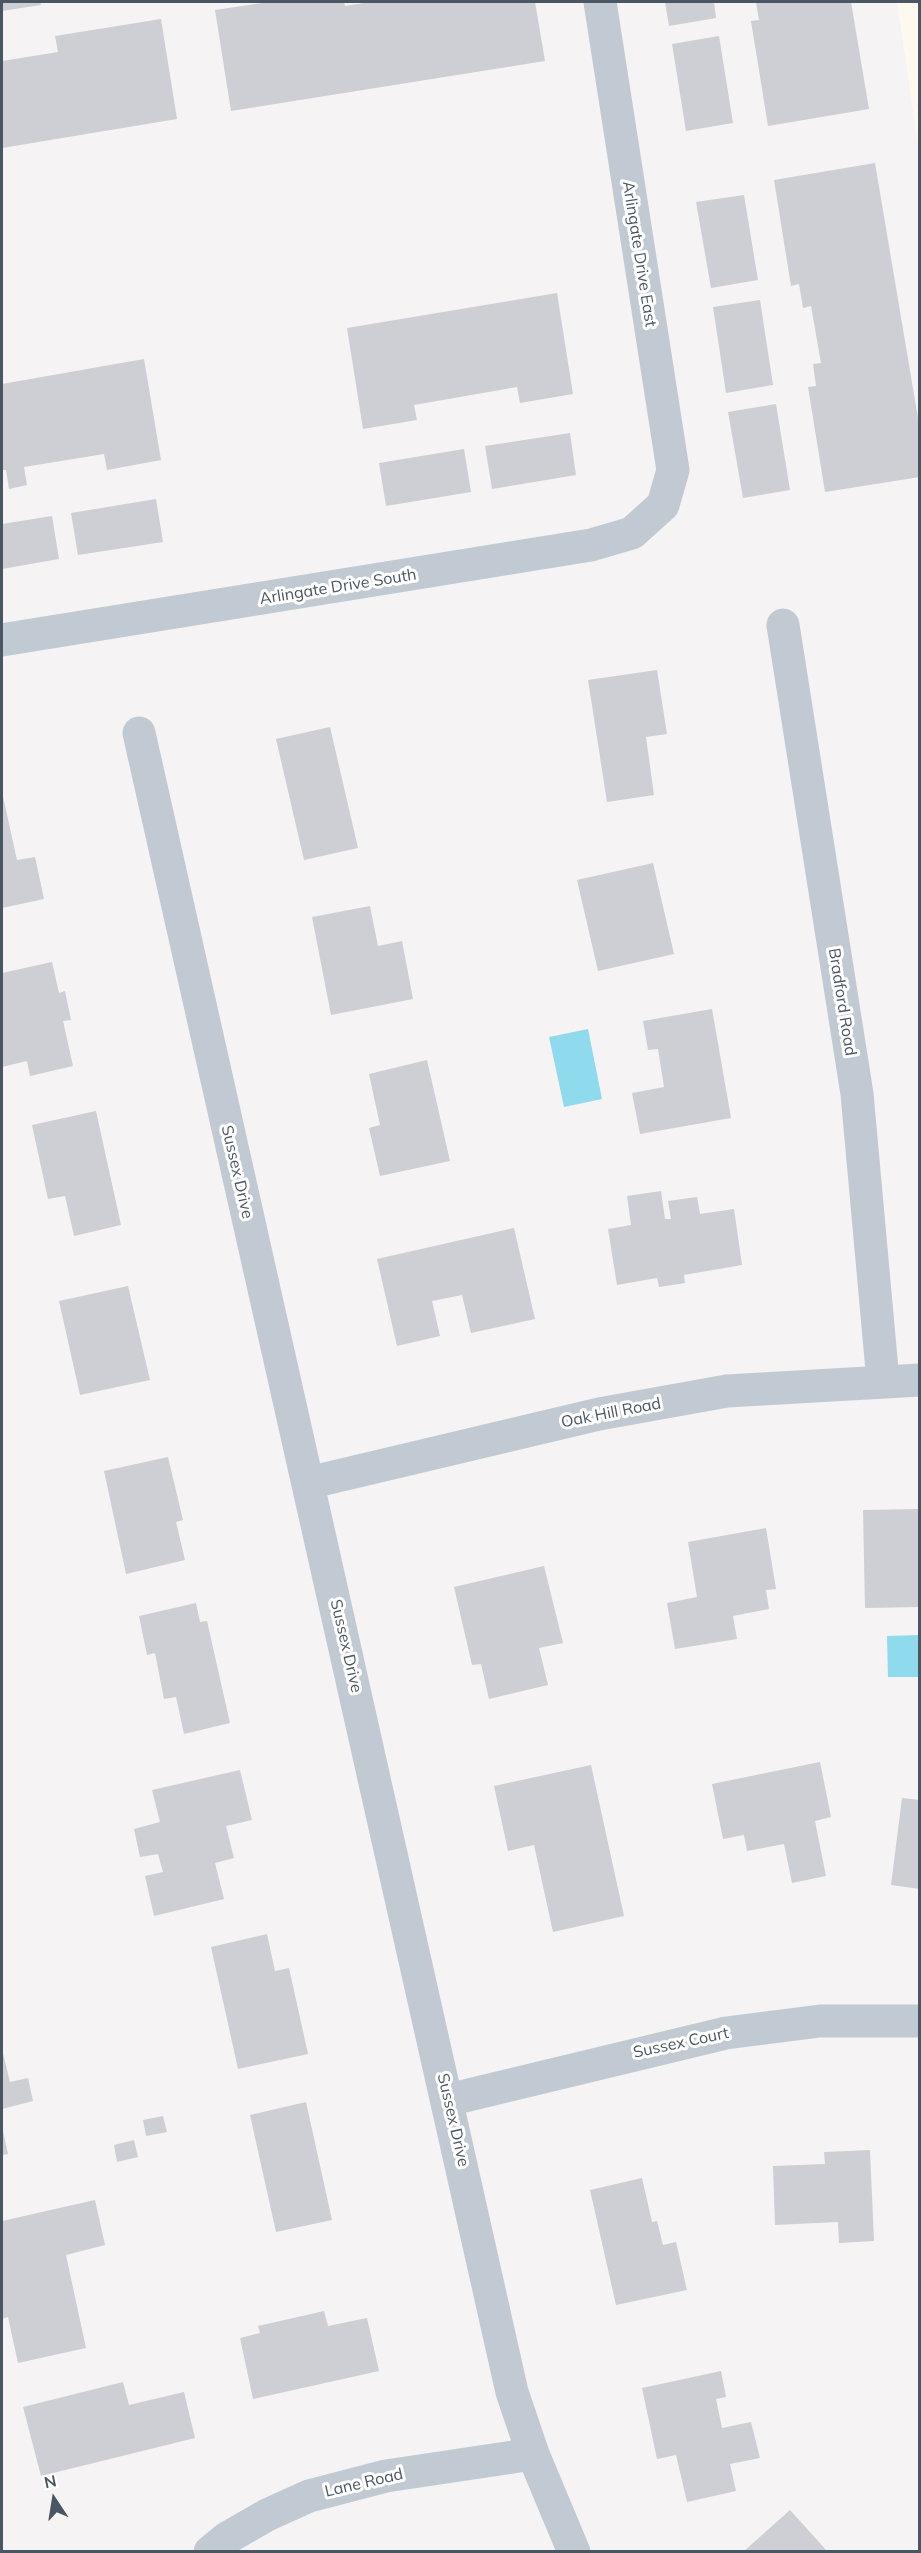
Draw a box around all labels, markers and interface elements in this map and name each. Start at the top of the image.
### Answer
street label: Arlingate Drive East [618,180,660,328]
street label: Arlingate Drive South [258,565,418,609]
street label: Bradford Road [824,947,860,1057]
street label: Sussex Drive [217,1124,257,1220]
street label: Oak Hill Road [559,1394,663,1432]
street label: Sussex Drive [326,1598,366,1694]
street label: Sussex Court [632,2024,730,2062]
street label: Sussex Drive [433,2072,473,2168]
street label: Lane Road [323,2465,405,2501]
north arrow [24,2469,84,2529]
text: N [42,2470,58,2492]

